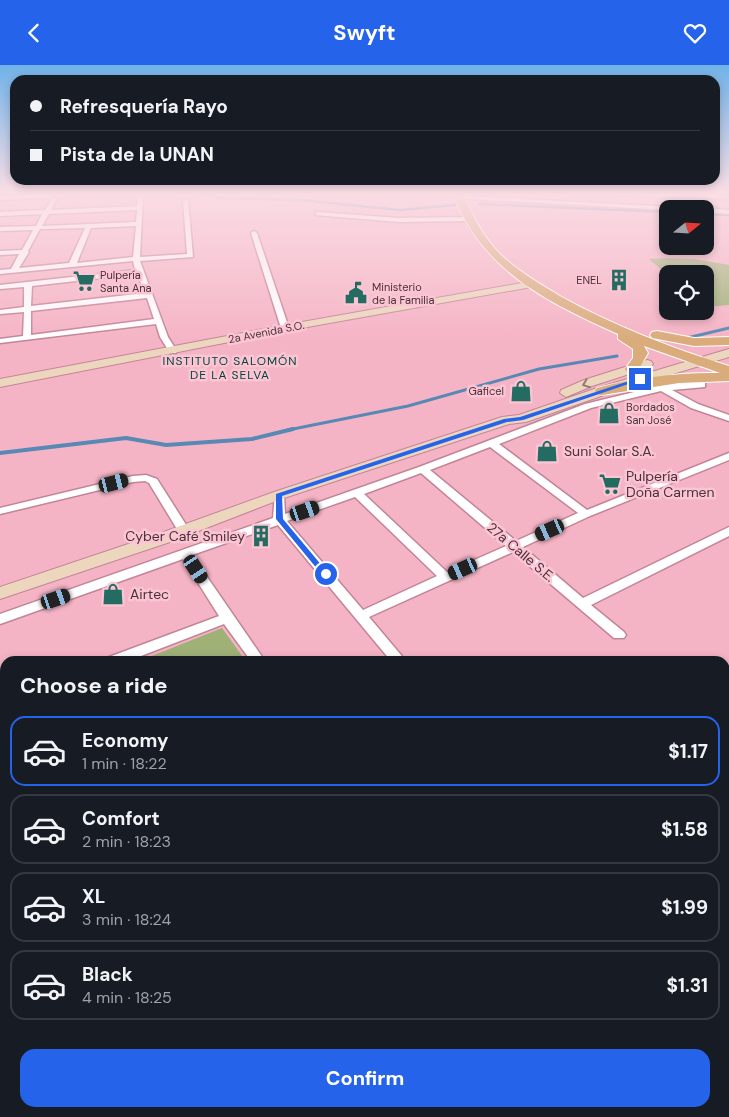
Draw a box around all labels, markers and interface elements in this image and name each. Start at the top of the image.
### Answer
text: Swyft [333,18,396,47]
icon: back [20,19,48,47]
icon: heart [681,19,709,47]
text: Refresquería Rayo [60,94,228,119]
text: Pista de la UNAN [60,142,214,167]
north arrow [659,200,714,255]
map controls [659,200,714,320]
button: locate [659,265,714,320]
building icon: ENEL [606,267,632,293]
supermarket icon: Pulpería Santa Ana [71,268,97,294]
place label: Pulpería Santa Ana [100,268,152,295]
place label: ENEL [576,273,602,287]
public building icon: Ministerio de la Familia [343,280,369,306]
place label: Ministerio de la Familia [372,280,434,307]
street label: 2a Avenida S.O. [227,318,305,346]
district label: INSTITUTO SALOMÓN DE LA SELVA [162,353,298,383]
route end [629,368,651,390]
shop icon: Gaficel [508,378,534,404]
one-way arrow [582,378,591,388]
place label: Gaficel [468,384,504,398]
shop icon: Bordados San José [596,400,622,426]
place label: Bordados San José [626,400,675,427]
shop icon: Suni Solar S.A. [534,438,560,464]
place label: Suni Solar S.A. [564,442,655,460]
place label: Pulpería Doña Carmen [626,467,715,501]
supermarket icon: Pulpería Doña Carmen [597,471,623,497]
car [97,472,130,494]
car [288,499,321,523]
car [533,517,566,543]
street label: 27a Calle S.E. [483,518,559,586]
building icon: Cyber Café Smiley [248,523,274,549]
place label: Cyber Café Smiley [125,527,245,545]
car [181,552,210,586]
car [446,556,479,582]
route start [315,563,337,585]
shop icon: Airtec [100,581,126,607]
place label: Airtec [130,585,169,603]
car [39,587,72,611]
text: Choose a ride [20,671,168,700]
text: Economy [82,728,169,753]
icon: car [22,729,67,774]
text: $1.17 [668,739,708,764]
text: 1 min · 18:22 [82,753,167,774]
text: Comfort [82,806,160,831]
icon: car [22,807,67,852]
text: $1.58 [661,817,708,842]
text: 2 min · 18:23 [82,831,171,852]
text: XL [82,884,105,909]
icon: car [22,885,67,930]
text: $1.99 [661,895,708,920]
text: 3 min · 18:24 [82,909,171,930]
text: Black [82,962,133,987]
icon: car [22,963,67,1008]
text: $1.31 [667,973,708,998]
text: 4 min · 18:25 [82,987,172,1008]
button: Confirm [20,1049,710,1107]

